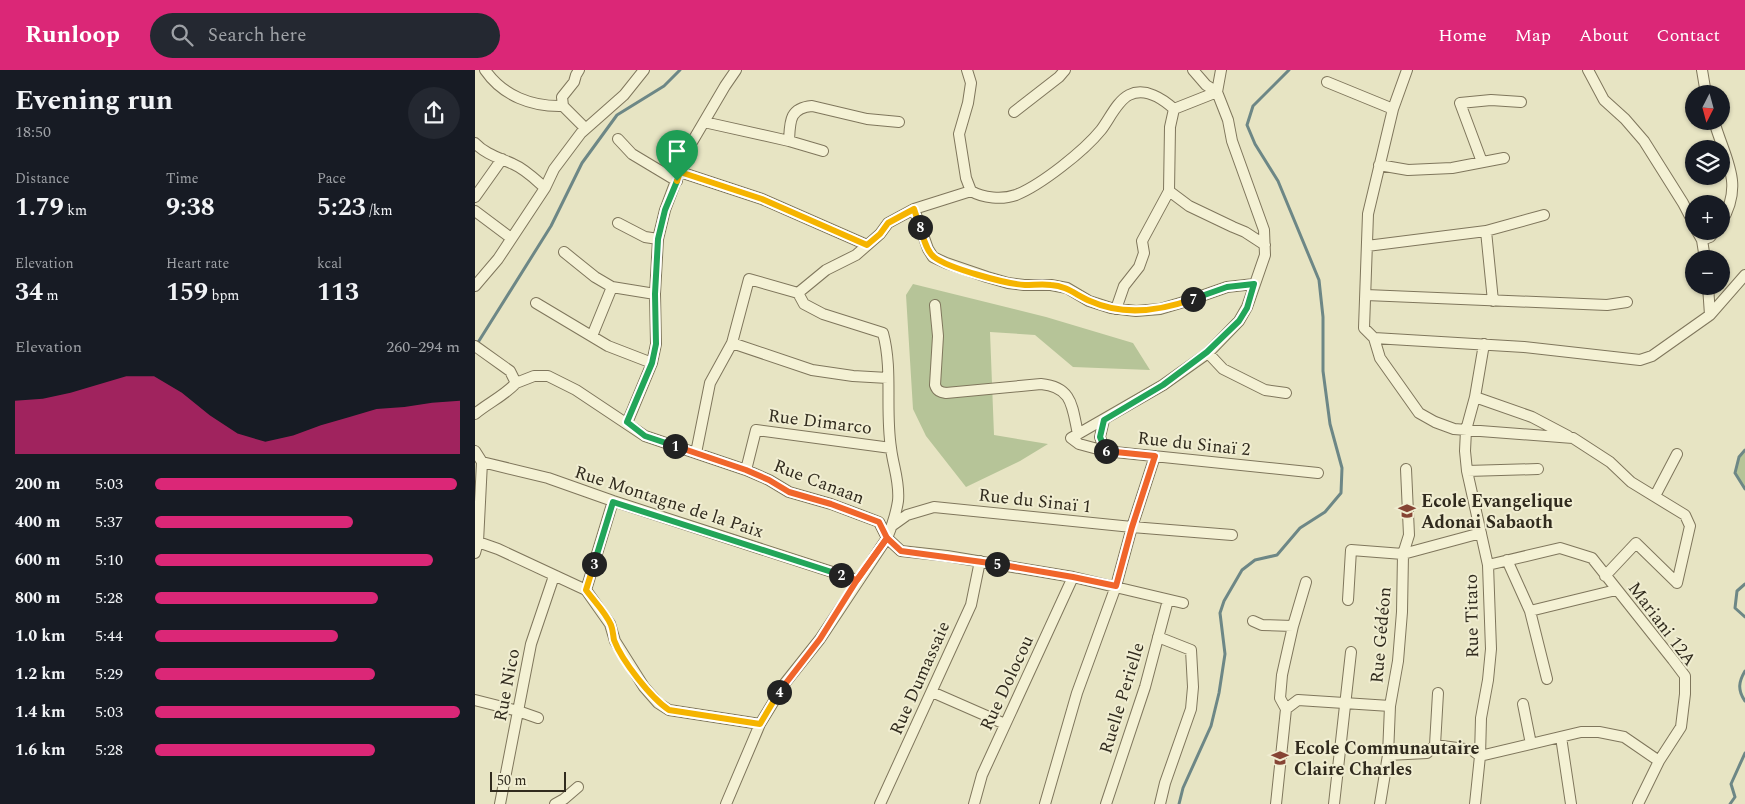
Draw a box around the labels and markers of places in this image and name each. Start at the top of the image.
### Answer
pin [656,130,698,181]
pin: 8 [907,214,933,240]
pin: 7 [1181,286,1205,312]
pin: 1 [663,434,687,458]
pin: 6 [1093,438,1119,464]
place label: Ecole Evangelique Adonai Sabaoth [1421,488,1573,536]
school or university icon: Ecole Evangelique Adonai Sabaoth [1397,501,1417,521]
pin: 3 [581,552,607,576]
pin: 5 [985,552,1009,576]
pin: 2 [829,562,853,588]
pin: 4 [767,680,791,704]
place label: Ecole Communautaire Claire Charles [1294,735,1480,783]
school or university icon: Ecole Communautaire Claire Charles [1270,748,1290,768]

